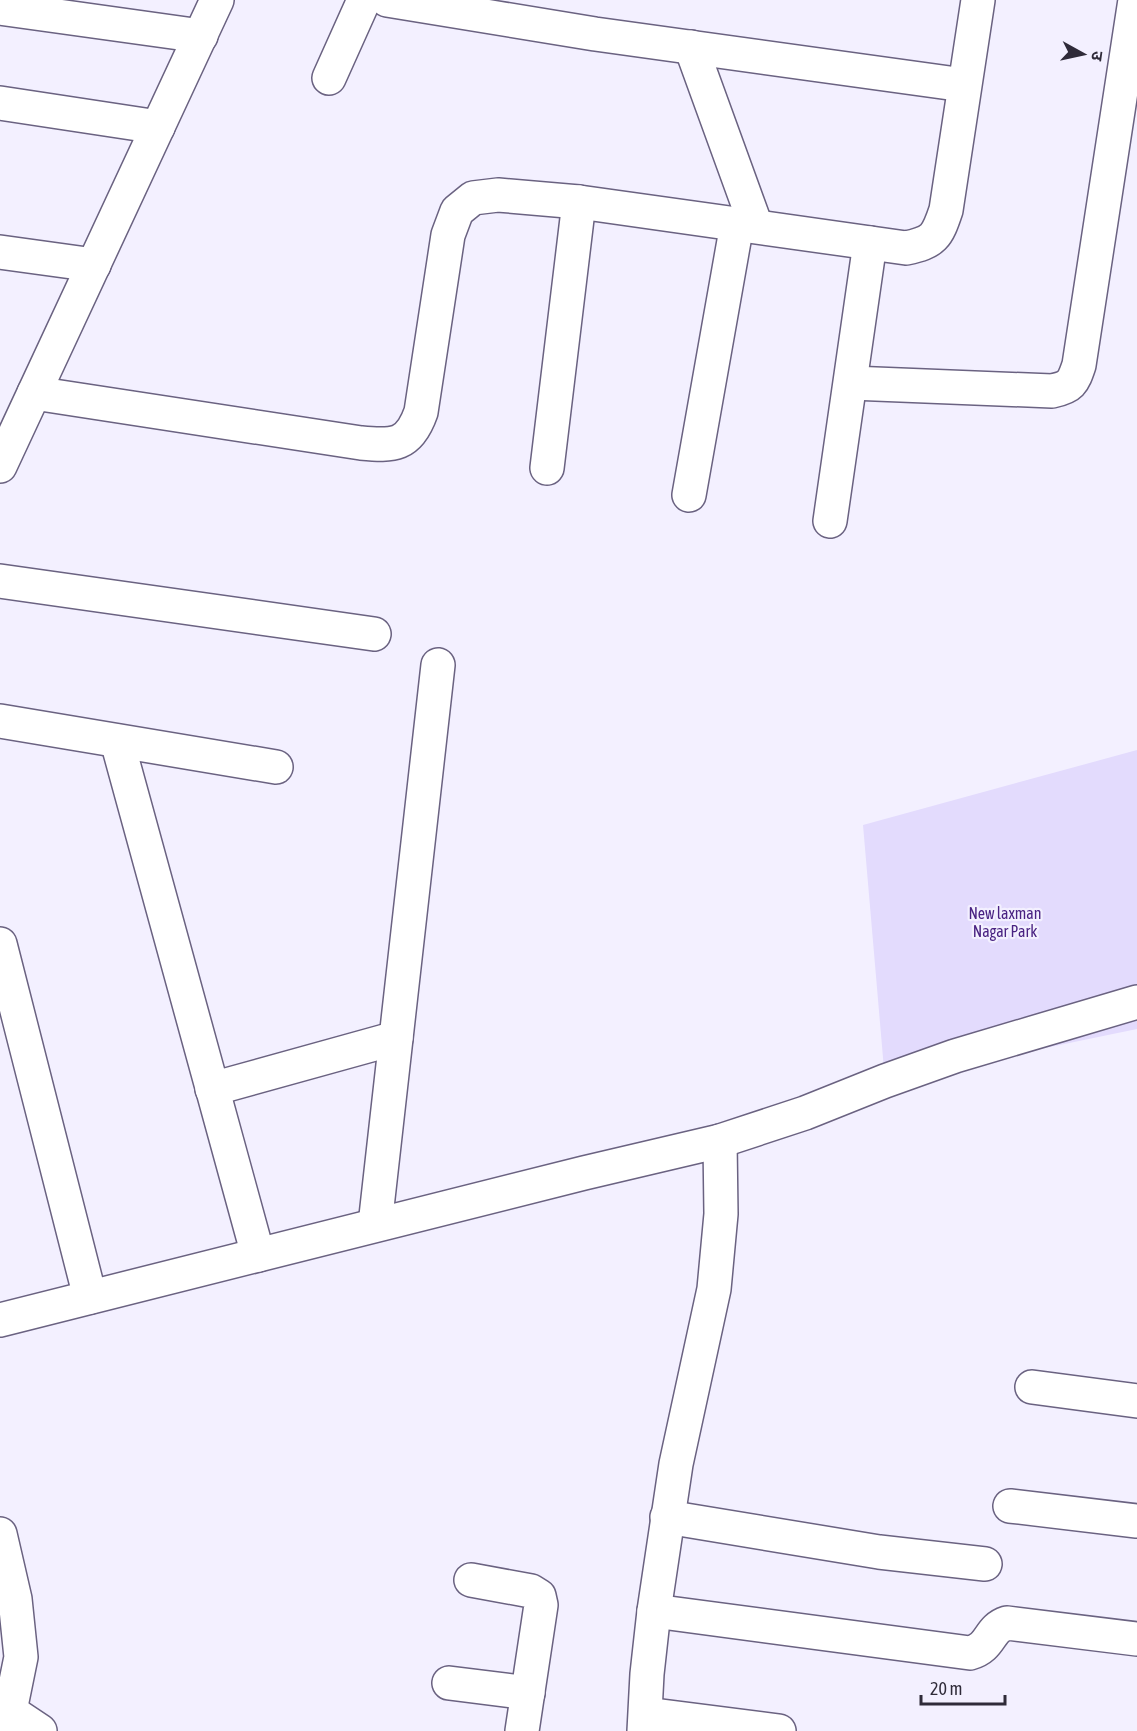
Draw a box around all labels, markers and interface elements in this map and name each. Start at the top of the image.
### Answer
north arrow [1053,24,1113,84]
text: उ [1088,50,1107,63]
park label: New laxman Nagar Park [968,904,1042,941]
scale bar [921,1668,1005,1706]
text: 20 m [930,1678,962,1699]

